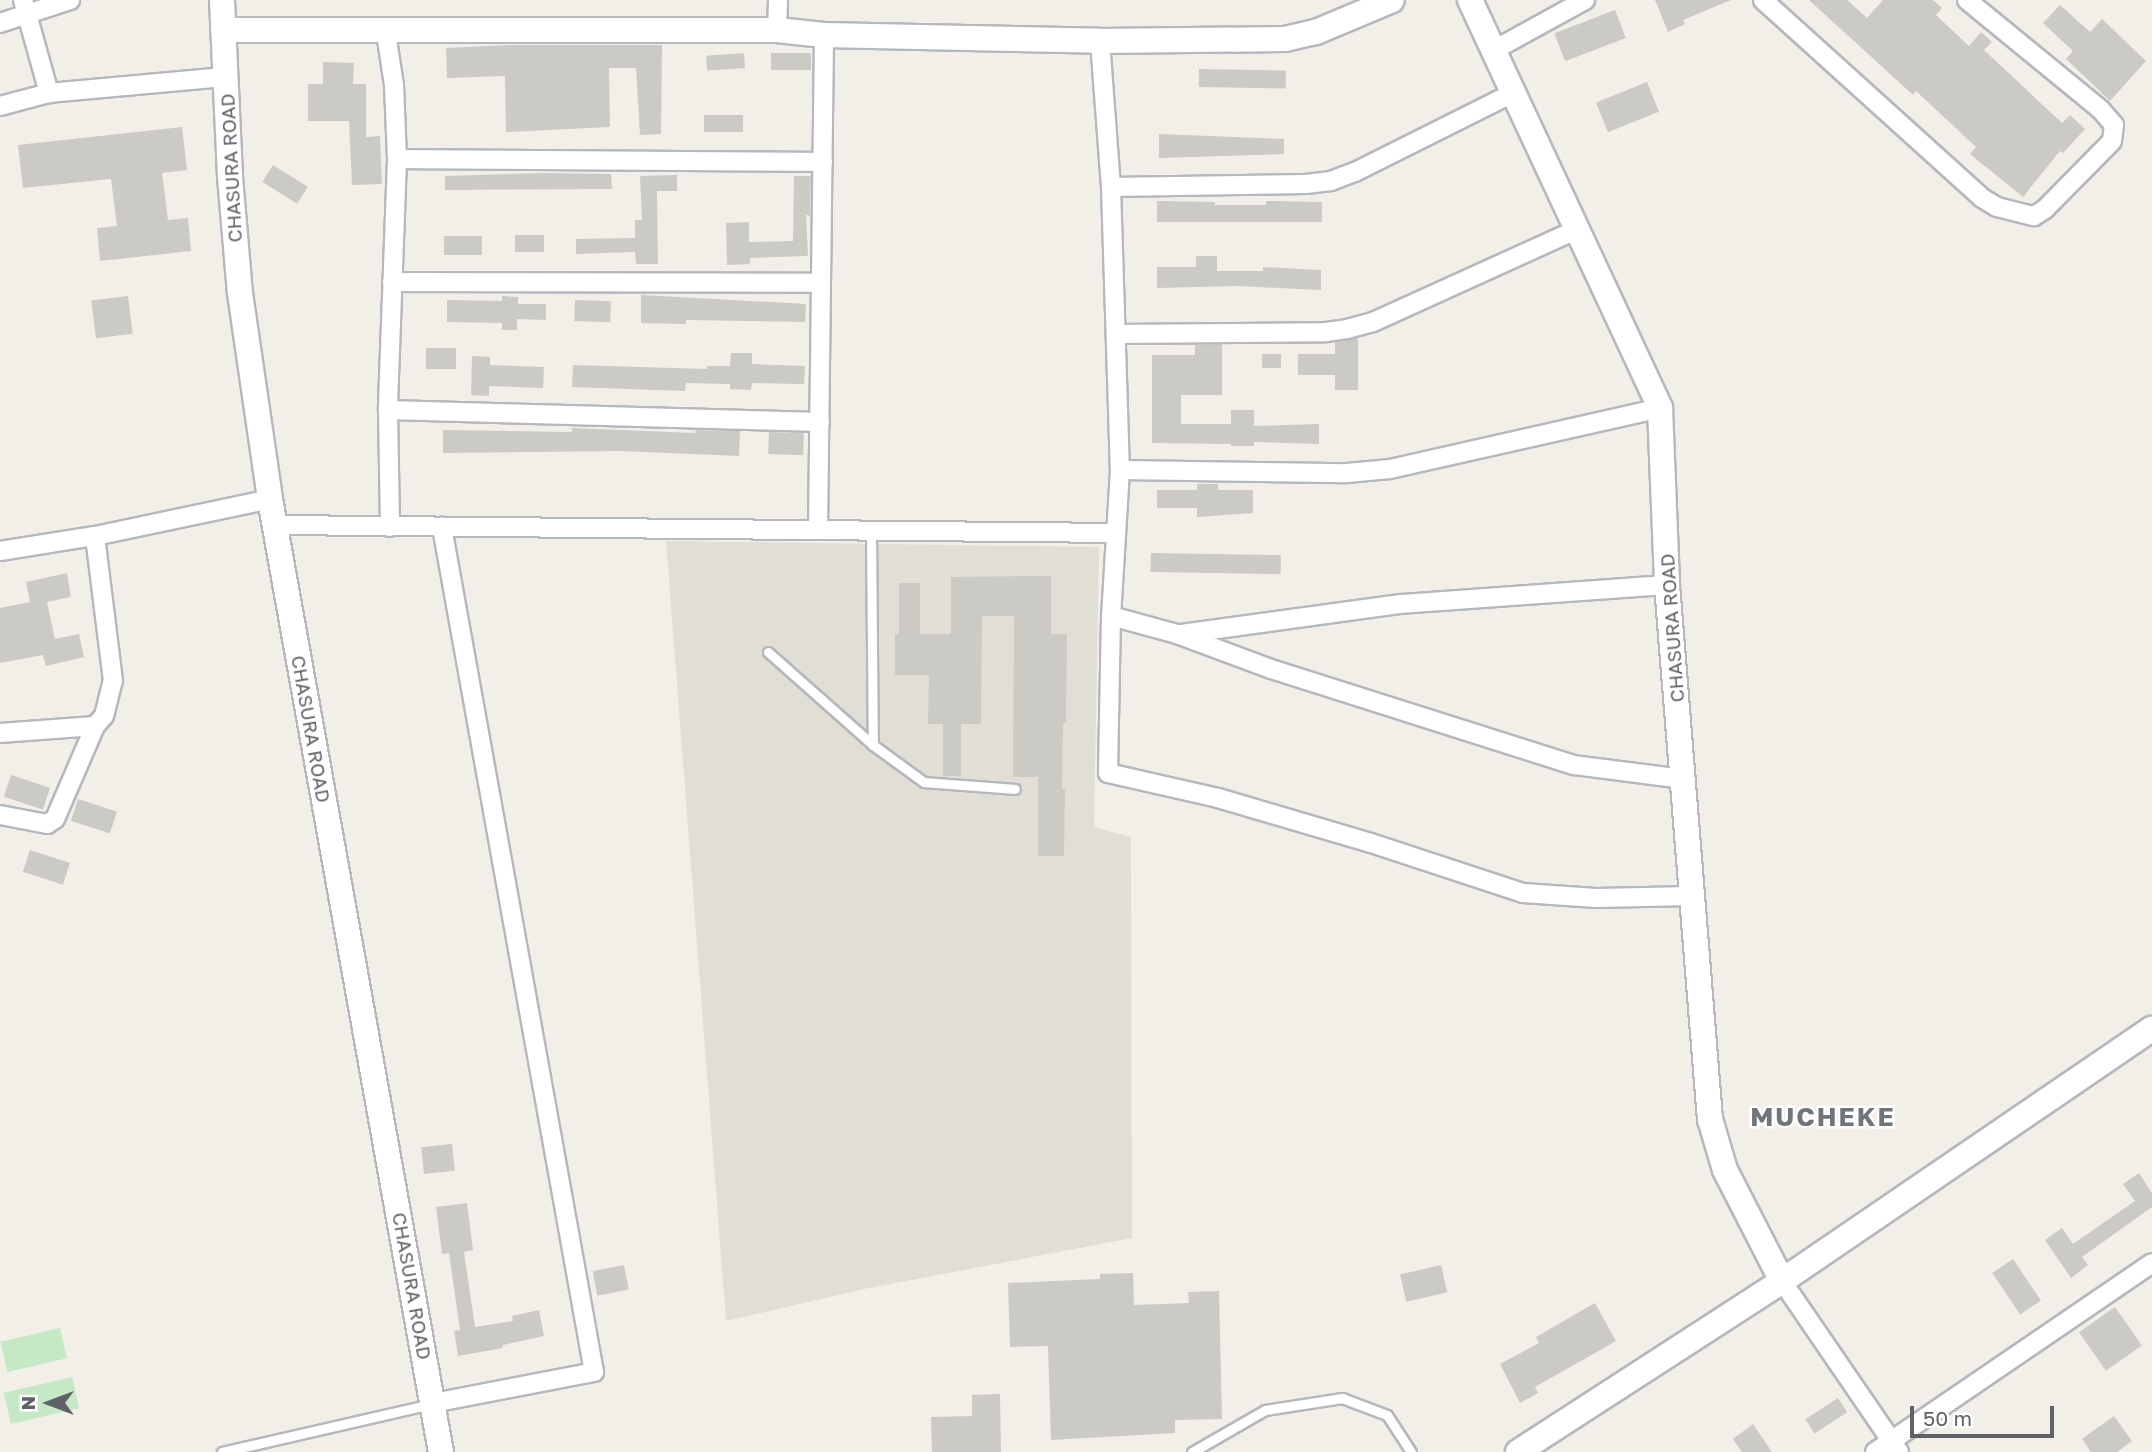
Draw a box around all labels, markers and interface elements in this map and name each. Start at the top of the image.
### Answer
street label: CHASURA ROAD [216,93,246,243]
street label: CHASURA ROAD [1655,553,1689,703]
street label: CHASURA ROAD [287,654,335,804]
district label: MUCHEKE [1751,1101,1895,1133]
street label: CHASURA ROAD [388,1211,436,1361]
north arrow [14,1368,84,1438]
scale bar [1914,1392,2058,1436]
text: N [16,1396,39,1410]
text: 50 m [1923,1405,1972,1431]

